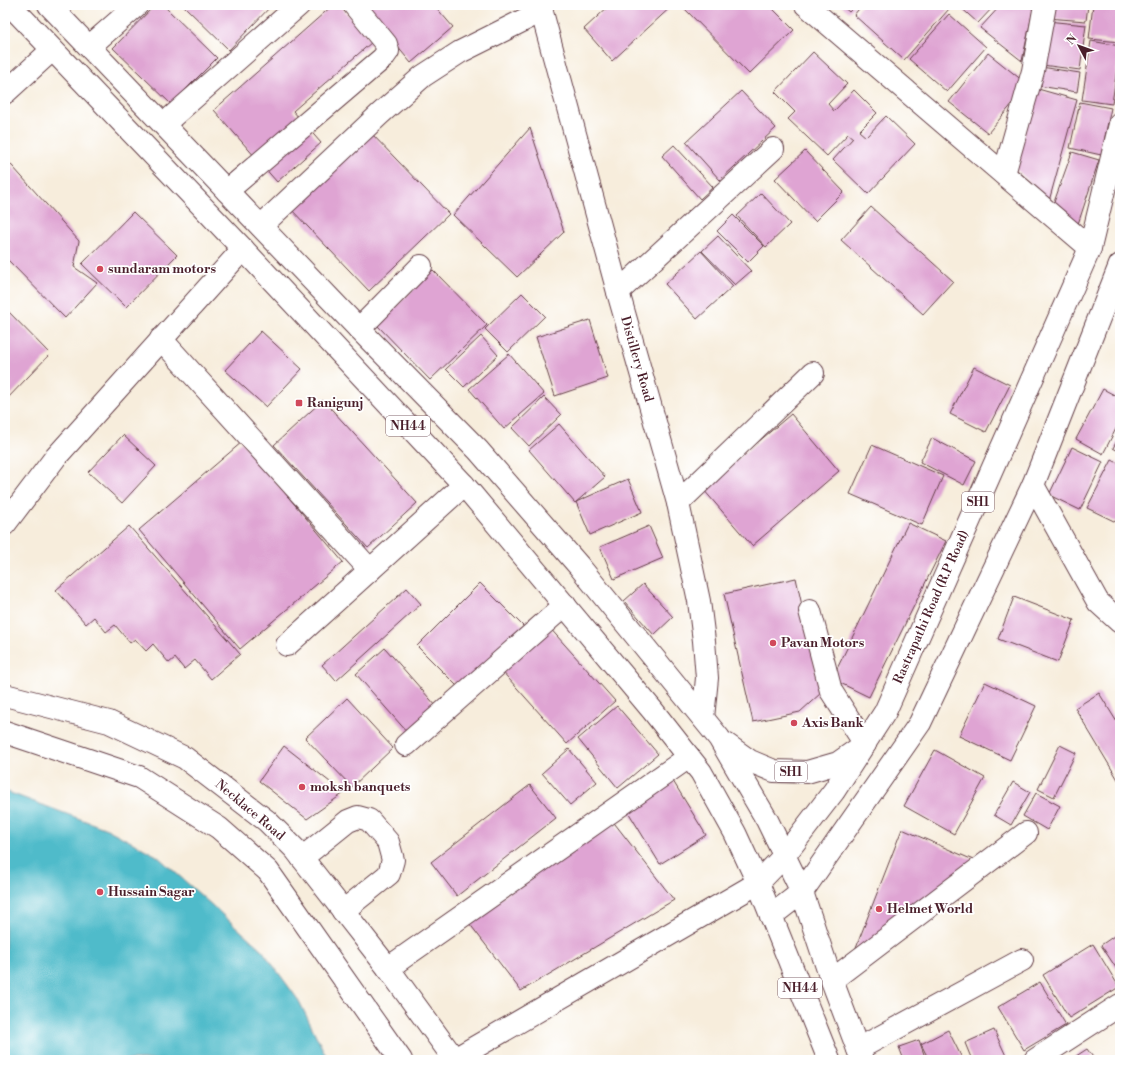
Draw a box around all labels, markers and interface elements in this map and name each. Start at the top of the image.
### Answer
north arrow [1059,26,1099,66]
text: N [1064,32,1081,48]
place label: sundaram motors [108,261,217,277]
marker: sundaram motors [95,264,105,274]
street label: Distillery Road [617,314,657,404]
place label: Ranigunj [307,395,363,411]
marker: Ranigunj [294,398,304,408]
road number: NH44 [386,416,430,436]
road number: SH1 [962,492,994,512]
street label: Rastrapathi Road (R.P Road) [890,528,972,686]
place label: Pavan Motors [781,635,865,651]
marker: Pavan Motors [768,638,778,648]
place label: Axis Bank [801,715,864,731]
marker: Axis Bank [789,718,799,728]
road number: SH1 [775,762,807,782]
street label: Necklace Road [212,776,288,844]
place label: moksh banquets [310,779,411,795]
marker: moksh banquets [297,782,307,792]
place label: Hussain Sagar [108,884,195,900]
marker: Hussain Sagar [95,887,105,897]
place label: Helmet World [887,901,973,917]
marker: Helmet World [874,904,884,914]
road number: NH44 [778,978,822,998]

